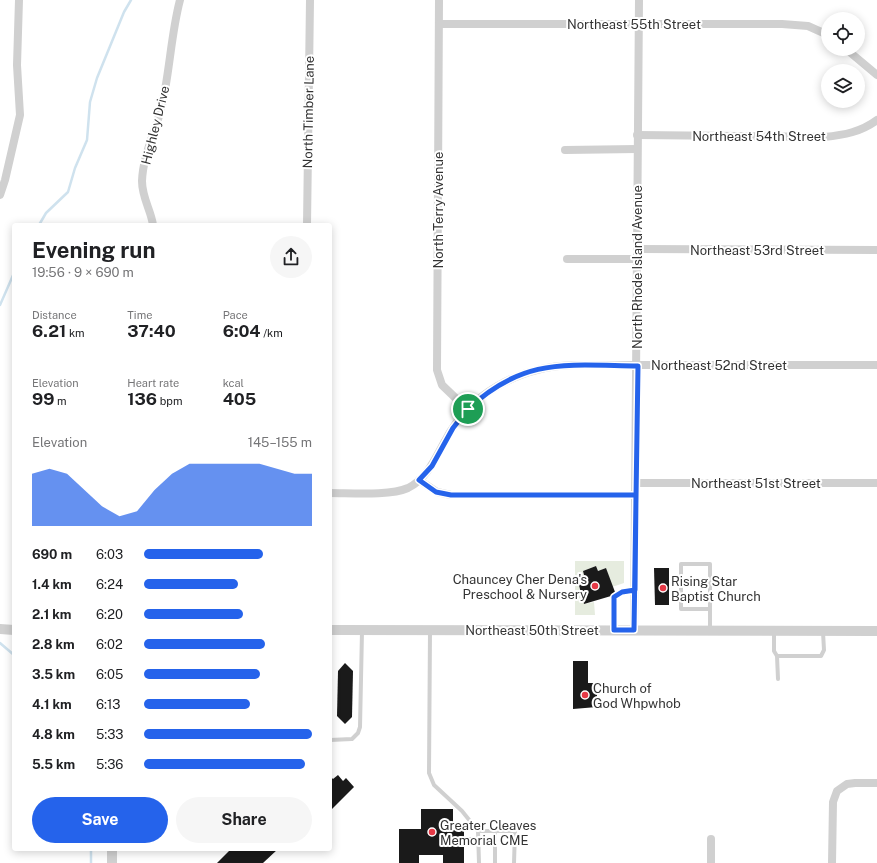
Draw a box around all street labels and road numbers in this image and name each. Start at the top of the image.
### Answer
street label: Northeast 55th Street [567,17,701,32]
street label: North Timber Lane [300,56,317,168]
street label: Highley Drive [138,84,173,166]
street label: Northeast 54th Street [692,129,826,144]
street label: North Terry Avenue [431,152,446,268]
street label: North Rhode Island Avenue [630,185,645,349]
street label: Northeast 53rd Street [690,243,824,258]
street label: Northeast 52nd Street [651,358,787,373]
street label: Northeast 51st Street [691,476,821,491]
street label: Northeast 50th Street [465,623,599,638]

